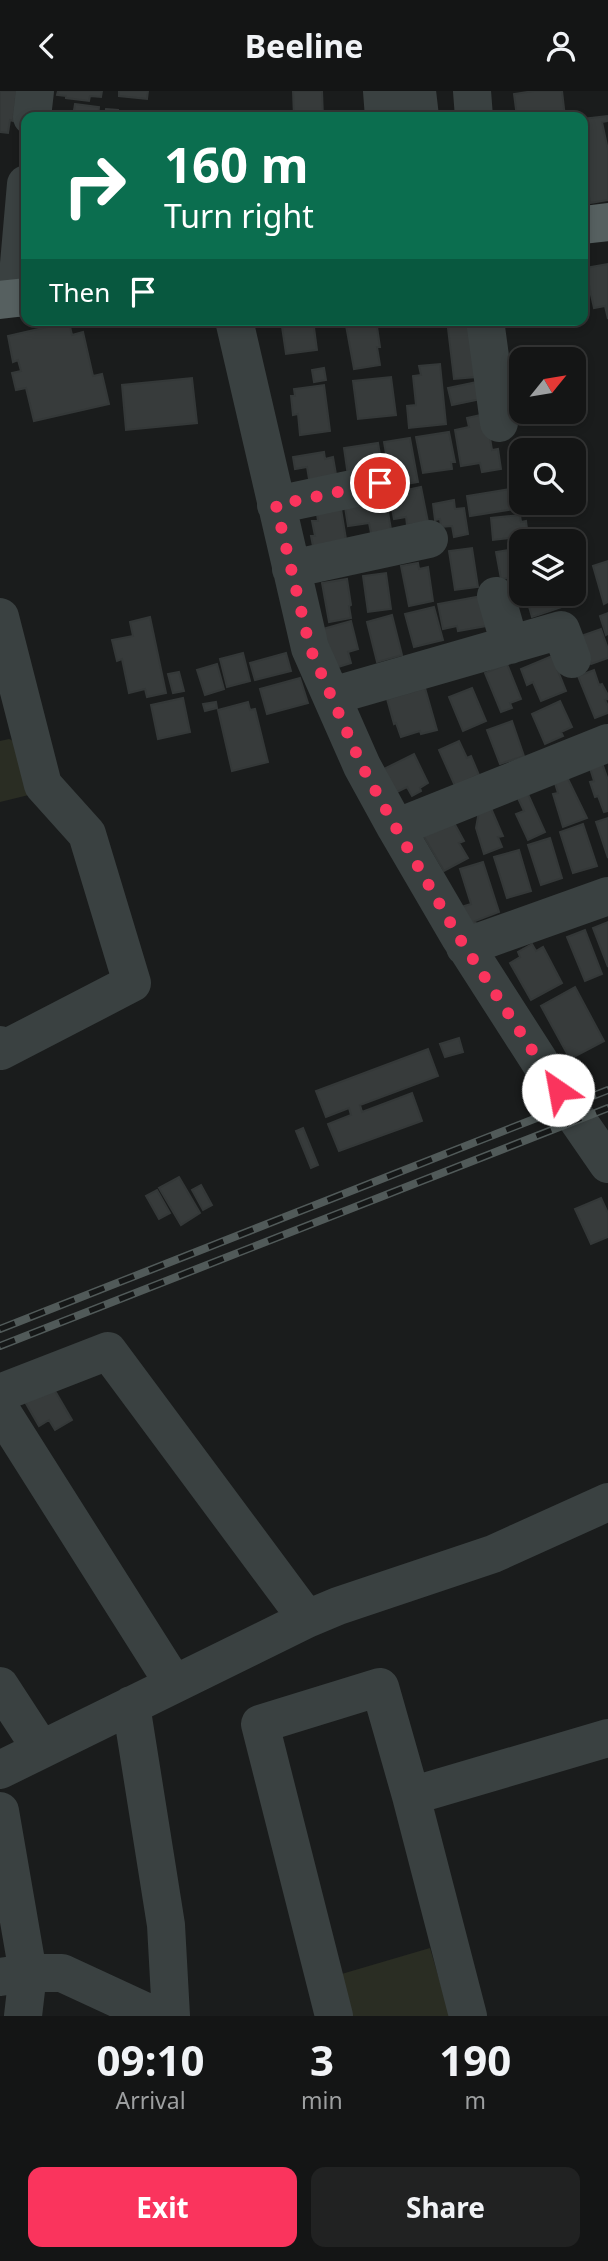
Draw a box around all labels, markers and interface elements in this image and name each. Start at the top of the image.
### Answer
text: Beeline [245,24,363,67]
icon: back [28,27,66,65]
icon: person [542,27,580,65]
text: 160 m [164,131,309,197]
icon: right [49,140,140,231]
text: Turn right [164,194,314,237]
icon: arrive [124,273,162,311]
text: Then [49,274,110,310]
north arrow [509,347,586,423]
map controls [509,347,586,606]
button: search [509,438,586,515]
pin [350,453,410,513]
icon: arrive [361,464,399,502]
button: layers [509,529,586,606]
position arrow [521,1053,595,1127]
text: 09:10 [97,2031,204,2088]
text: 3 [310,2031,334,2088]
text: 190 [439,2031,511,2088]
text: Arrival [115,2084,186,2116]
text: min [301,2084,343,2116]
text: m [465,2084,486,2116]
button: Exit [28,2167,297,2247]
button: Share [311,2167,580,2247]

